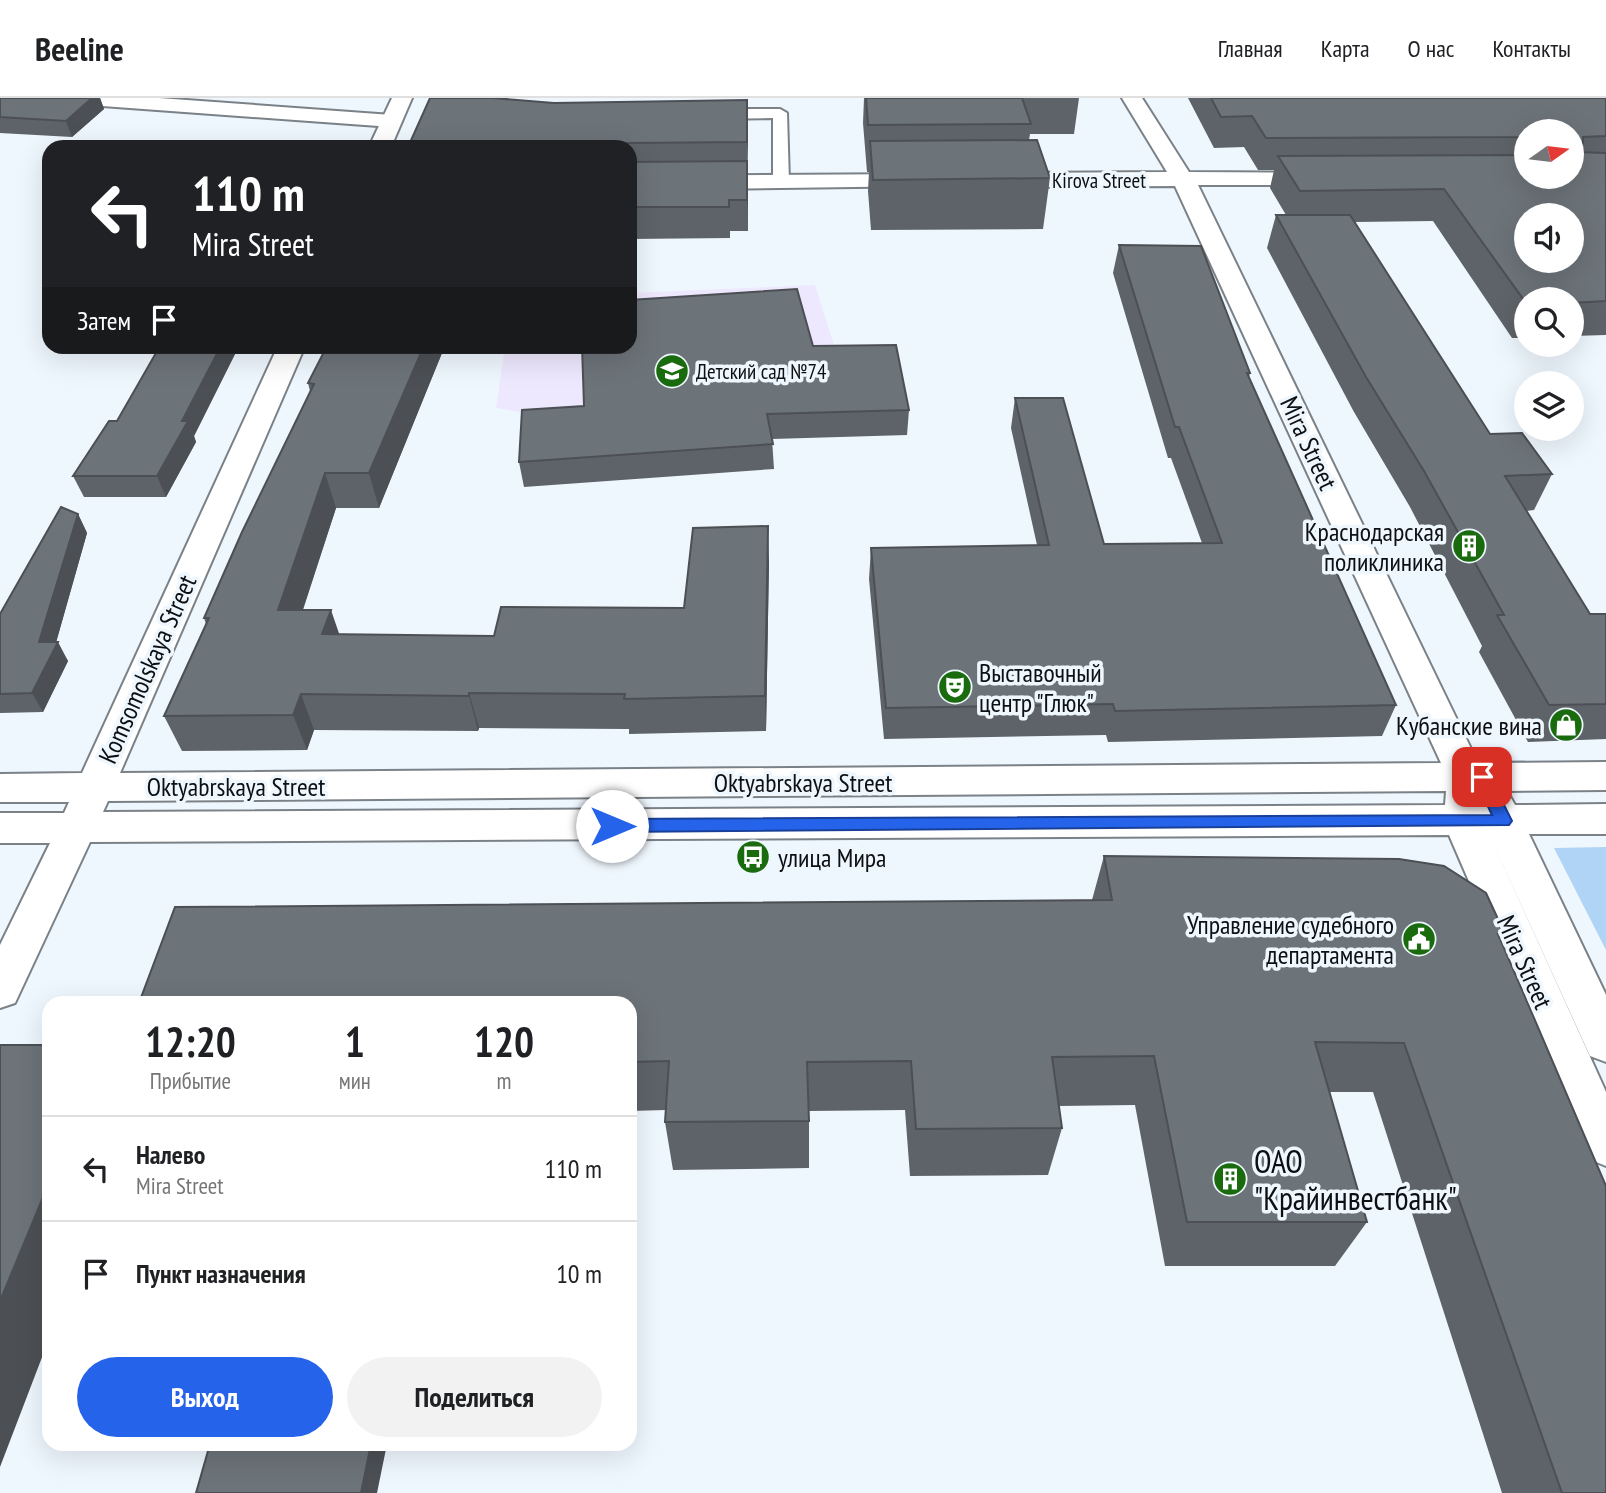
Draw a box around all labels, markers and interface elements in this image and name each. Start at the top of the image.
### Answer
text: Beeline [35,27,124,70]
text: Главная [1218,33,1283,64]
text: Карта [1321,33,1370,64]
text: О нас [1408,33,1454,64]
text: Контакты [1492,33,1571,64]
north arrow [1514,119,1584,189]
map controls [1514,119,1584,441]
text: 110 m [192,161,305,225]
street label: Kirova Street [1052,167,1146,194]
icon: left [77,168,168,259]
button: sound [1514,203,1584,273]
text: Mira Street [192,223,314,265]
button: search [1514,287,1584,357]
icon: arrive [145,301,183,339]
text: Затем [77,304,131,337]
school or university icon: Детский сад №74 [653,352,691,390]
place label: Детский сад №74 [696,358,827,385]
button: layers [1514,371,1584,441]
street label: Mira Street [1273,391,1345,495]
place label: Краснодарская поликлиника [1305,515,1444,578]
building icon: Краснодарская поликлиника [1450,527,1488,565]
street label: Komsomolskaya Street [91,570,203,768]
place label: Выставочный центр "Глюк" [979,656,1102,719]
theatre icon: Выставочный центр "Глюк" [936,668,974,706]
shop icon: Кубанские вина [1547,706,1585,744]
place label: Кубанские вина [1396,709,1542,742]
pin [1452,747,1512,807]
icon: arrive [1463,758,1501,796]
street label: Oktyabrskaya Street [714,766,892,799]
street label: Oktyabrskaya Street [147,770,325,803]
position arrow [575,789,649,863]
bus stop icon: улица Мира [734,838,772,876]
place label: улица Мира [778,841,887,874]
place label: Управление судебного департамента [1187,908,1394,971]
street label: Mira Street [1490,910,1560,1014]
public building icon: Управление судебного департамента [1400,920,1438,958]
text: 12:20 [145,1014,236,1069]
text: 1 [345,1014,365,1069]
text: 120 [474,1014,534,1069]
text: Прибытие [150,1066,231,1095]
text: мин [339,1066,371,1095]
text: m [496,1066,511,1095]
text: Налево [136,1138,205,1171]
place label: ОАО "Крайинвестбанк" [1254,1140,1457,1219]
icon: left [77,1150,115,1188]
text: 110 m [544,1152,602,1185]
building icon: ОАО "Крайинвестбанк" [1211,1160,1249,1198]
text: Mira Street [136,1171,224,1200]
icon: arrive [77,1255,115,1293]
text: Пункт назначения [136,1257,306,1290]
text: 10 m [556,1257,602,1290]
button: Выход [77,1357,333,1437]
button: Поделиться [347,1357,602,1437]

